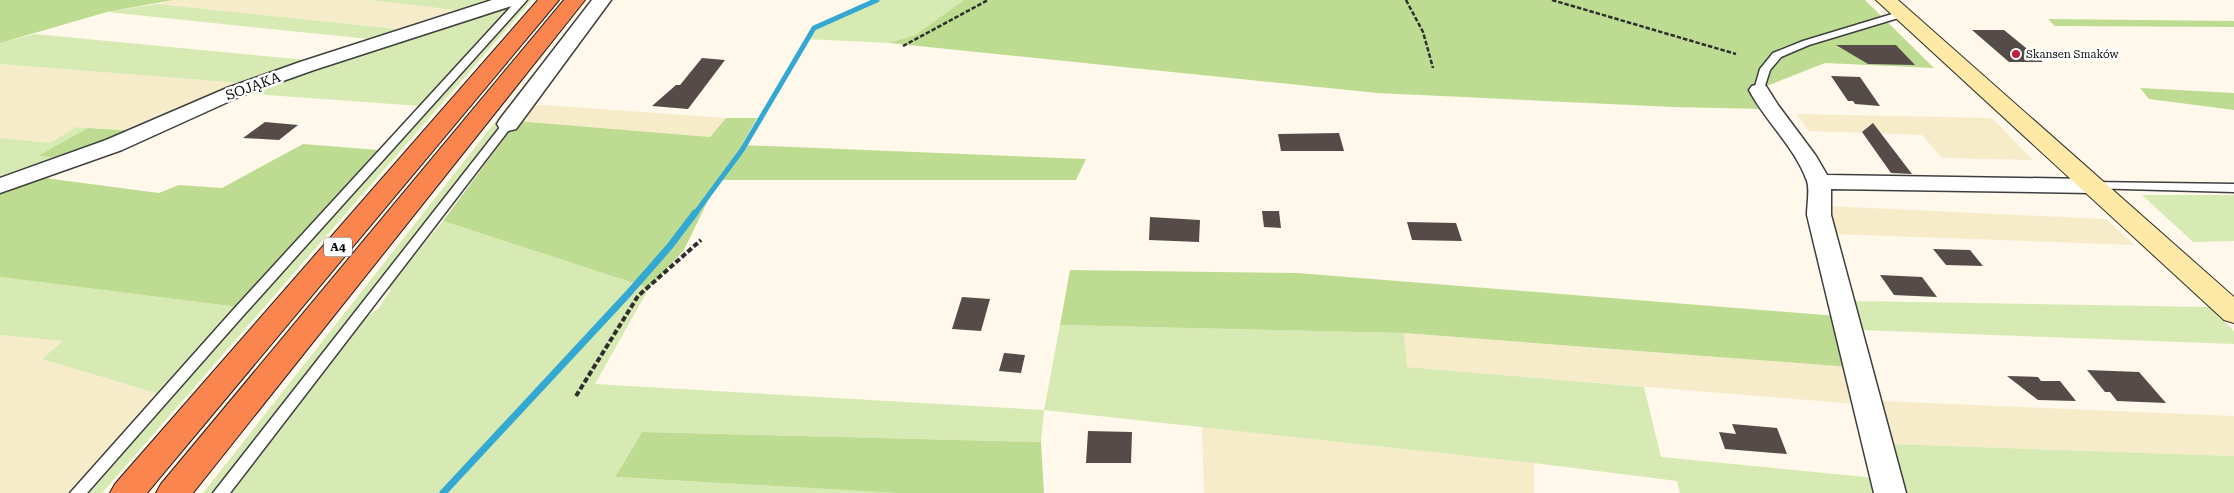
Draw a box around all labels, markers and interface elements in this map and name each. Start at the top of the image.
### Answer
marker: Skansen Smaków [2010,48,2022,60]
place label: Skansen Smaków [2026,48,2120,61]
street label: SOJĄKA [223,69,283,103]
road number: A4 [324,238,352,256]

